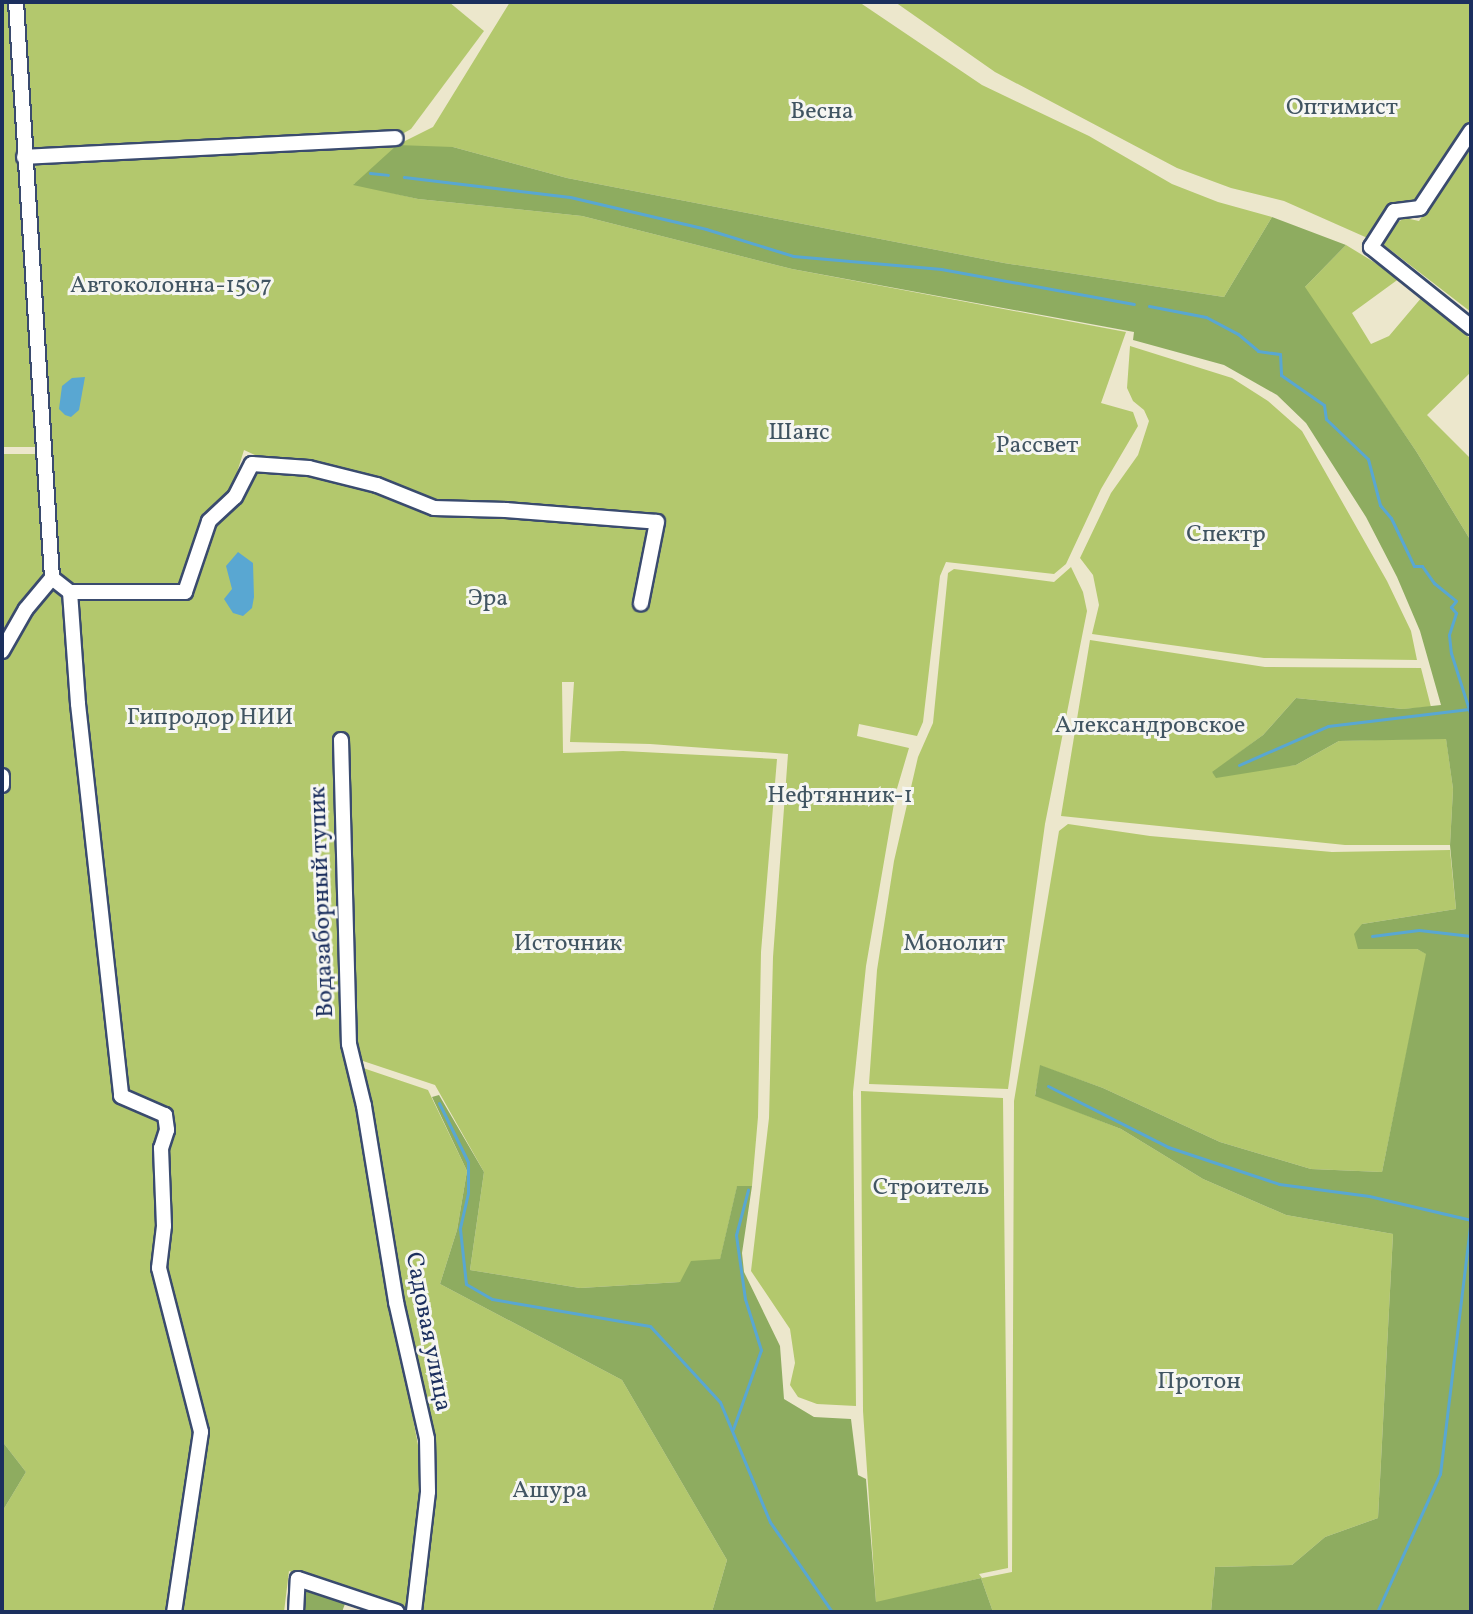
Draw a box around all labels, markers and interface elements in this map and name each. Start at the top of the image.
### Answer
park label: Оптимист [1286,95,1398,123]
park label: Весна [790,99,854,127]
park label: Автоколонна-1507 [70,273,272,301]
park label: Шанс [768,420,830,448]
park label: Рассвет [996,433,1078,461]
park label: Спектр [1186,522,1266,550]
park label: Эра [468,586,508,614]
park label: Гипродор НИИ [127,705,293,733]
park label: Александровское [1055,713,1245,741]
park label: Нефтянник-1 [767,783,913,811]
street label: Водазаборный тупик [305,785,341,1019]
park label: Источник [514,931,622,959]
park label: Монолит [903,931,1005,959]
park label: Строитель [873,1175,989,1203]
street label: Садовая улица [397,1250,457,1414]
park label: Протон [1157,1369,1241,1397]
park label: Ашура [512,1478,588,1506]

